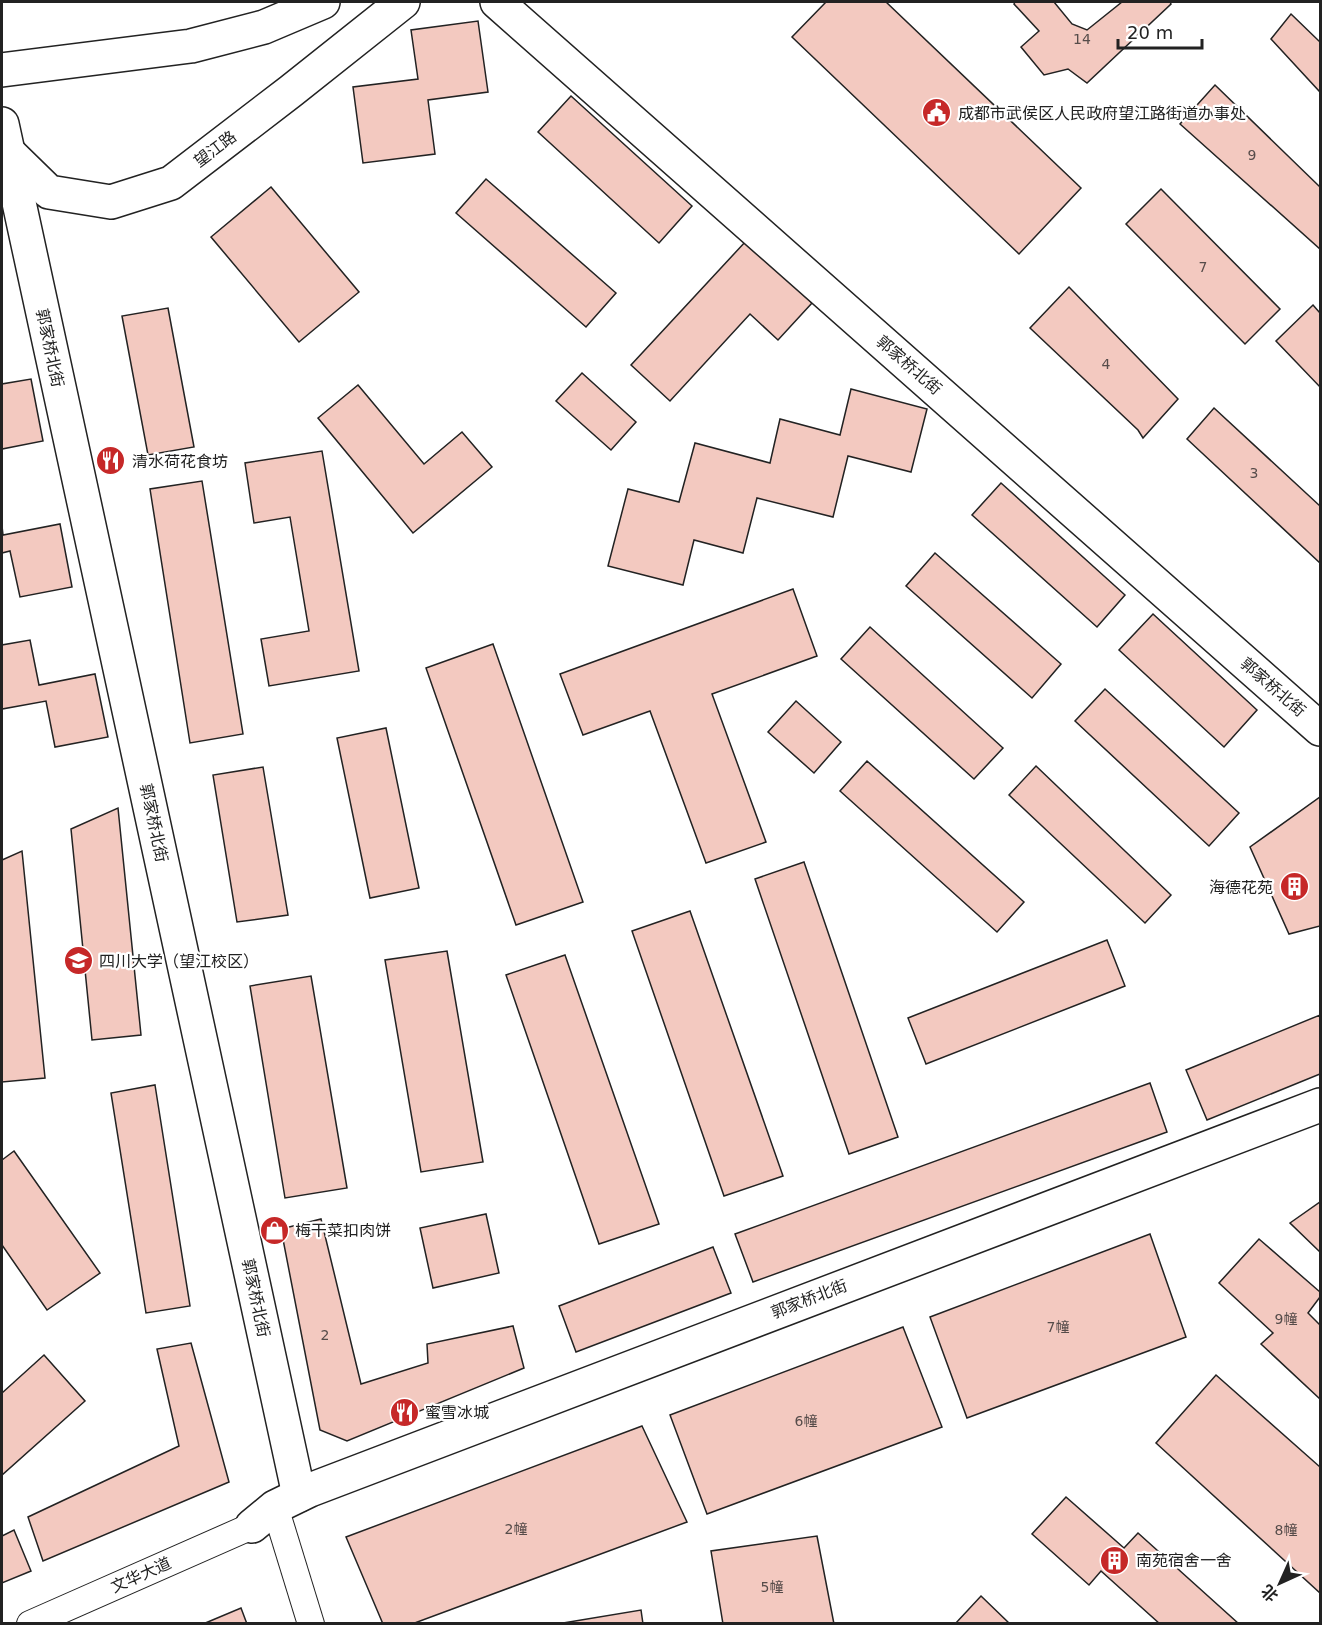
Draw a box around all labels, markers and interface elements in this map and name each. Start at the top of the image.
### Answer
scale bar [1118,12,1202,50]
text: 20 m [1127,22,1173,43]
house number: 14 [1073,31,1091,47]
public building icon: 成都市武侯区人民政府望江路街道办事处 [921,97,953,129]
place label: 成都市武侯区人民政府望江路街道办事处 [958,104,1246,123]
street label: 望江路 [190,127,240,171]
house number: 9 [1248,147,1256,163]
house number: 7 [1199,259,1207,275]
street label: 郭家桥北街 [32,307,68,389]
street label: 郭家桥北街 [873,332,945,398]
house number: 4 [1102,356,1111,372]
restaurant icon: 清水荷花食坊 [95,445,127,477]
place label: 清水荷花食坊 [132,452,228,471]
house number: 3 [1250,465,1258,481]
street label: 郭家桥北街 [1237,654,1309,720]
street label: 郭家桥北街 [136,782,172,864]
building icon: 海德花苑 [1278,871,1310,903]
place label: 海德花苑 [1209,878,1273,897]
school or university icon: 四川大学（望江校区） [62,945,94,977]
place label: 四川大学（望江校区） [99,952,259,971]
shop icon: 梅干菜扣肉饼 [258,1214,290,1246]
place label: 梅干菜扣肉饼 [295,1221,391,1240]
street label: 郭家桥北街 [238,1257,274,1339]
street label: 郭家桥北街 [768,1276,850,1322]
house number: 9幢 [1275,1311,1297,1327]
house number: 7幢 [1047,1319,1069,1335]
house number: 2 [321,1327,329,1343]
restaurant icon: 蜜雪冰城 [388,1396,420,1428]
place label: 蜜雪冰城 [425,1403,489,1422]
house number: 6幢 [795,1413,817,1429]
house number: 2幢 [505,1521,527,1537]
house number: 8幢 [1275,1522,1297,1538]
building icon: 南苑宿舍一舍 [1099,1544,1131,1576]
place label: 南苑宿舍一舍 [1136,1551,1232,1570]
street label: 文华大道 [108,1553,174,1597]
north arrow [1250,1553,1310,1613]
house number: 5幢 [761,1579,783,1595]
text: 北 [1257,1581,1282,1606]

